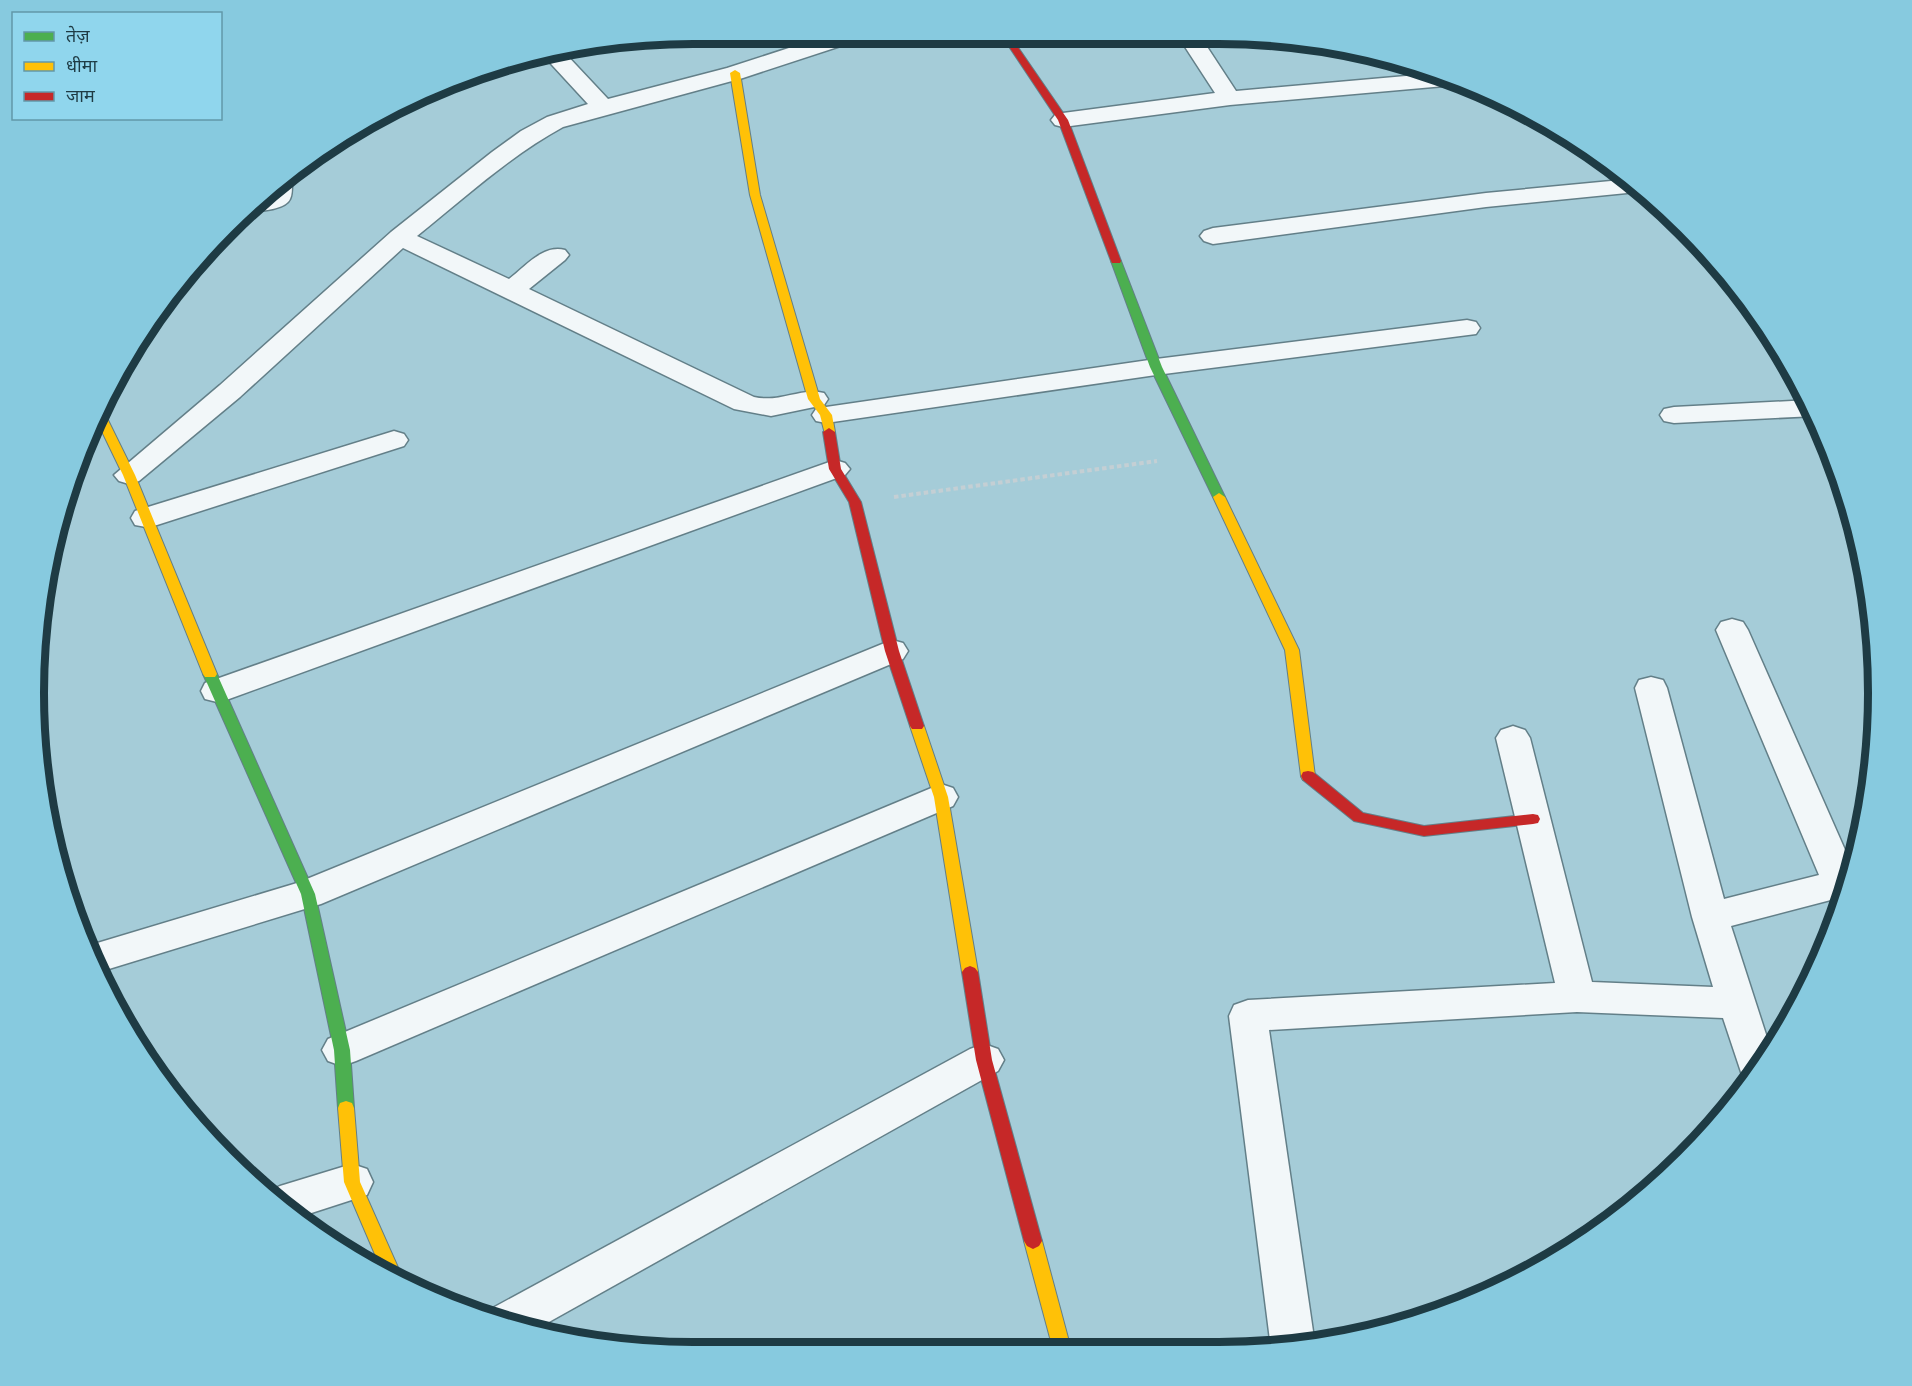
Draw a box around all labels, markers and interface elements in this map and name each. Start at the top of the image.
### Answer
legend [12,12,222,120]
text: तेज़ [66,25,90,49]
text: धीमा [66,56,97,79]
text: जाम [66,86,96,109]

